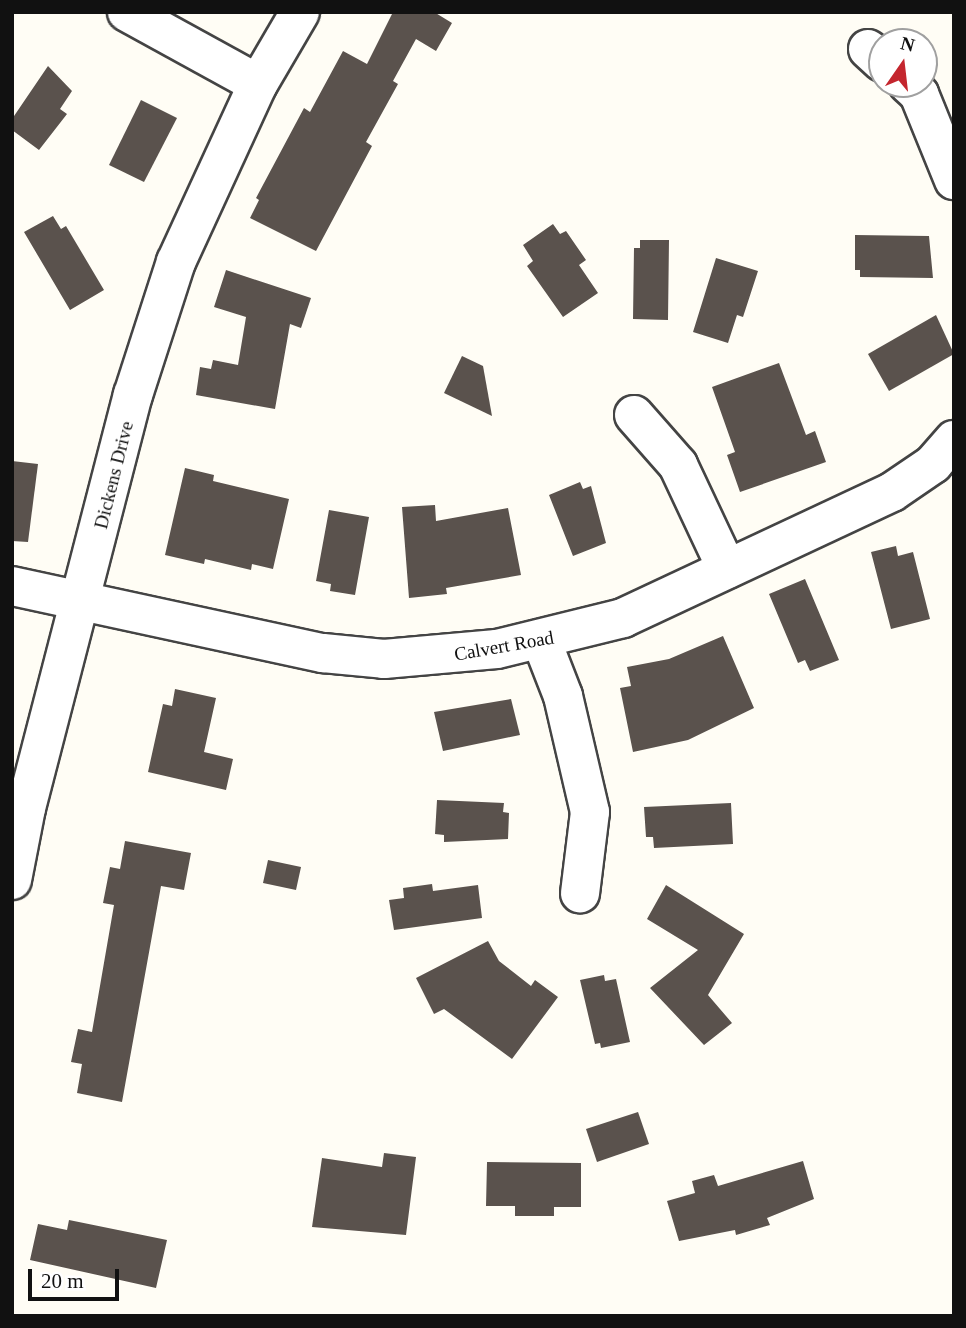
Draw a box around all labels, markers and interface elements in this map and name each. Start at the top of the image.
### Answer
north arrow [868,28,938,98]
text: N [899,32,917,56]
street label: Dickens Drive [90,419,138,531]
street label: Calvert Road [452,626,556,666]
scale bar [32,1254,122,1298]
text: 20 m [41,1269,84,1293]

